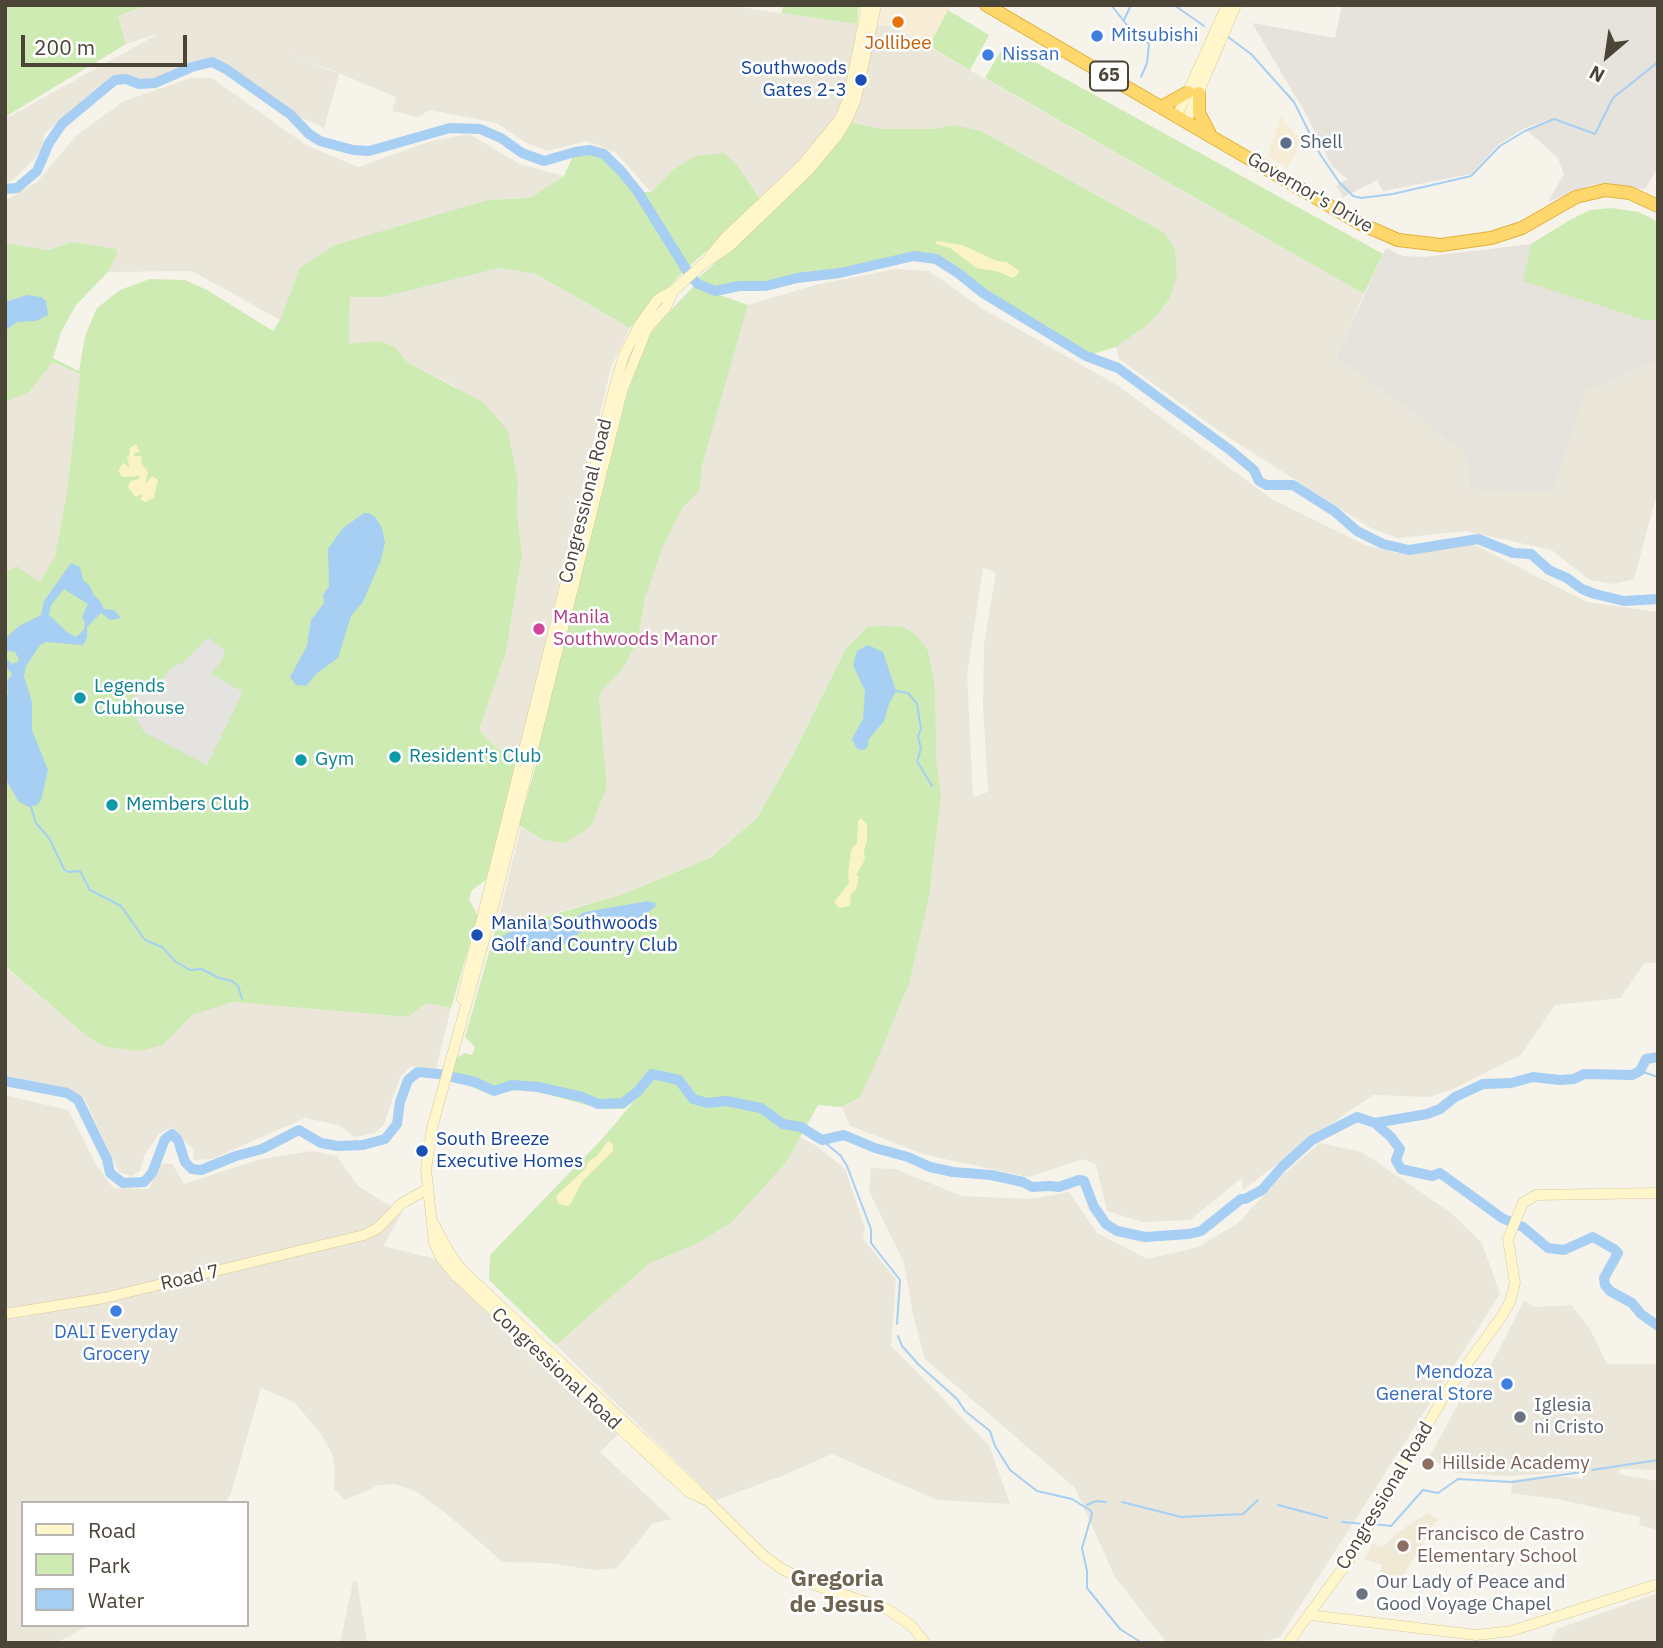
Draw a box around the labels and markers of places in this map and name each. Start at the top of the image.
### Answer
marker: Jollibee [890,14,906,30]
place label: Mitsubishi [1111,25,1198,47]
marker: Mitsubishi [1089,28,1105,44]
place label: Jollibee [864,33,932,55]
place label: Nissan [1002,44,1060,66]
marker: Nissan [980,47,996,63]
place label: Southwoods Gates 2-3 [741,58,847,102]
marker: Southwoods Gates 2-3 [853,72,869,88]
place label: Shell [1300,132,1343,154]
marker: Shell [1278,135,1294,151]
place label: Manila Southwoods Manor [553,607,717,651]
marker: Manila Southwoods Manor [531,621,547,637]
place label: Legends Clubhouse [94,676,185,720]
marker: Legends Clubhouse [72,690,88,706]
place label: Resident's Club [409,746,541,768]
place label: Gym [315,749,354,771]
marker: Resident's Club [387,749,403,765]
marker: Gym [293,752,309,768]
place label: Members Club [126,794,249,816]
marker: Members Club [104,797,120,813]
place label: Manila Southwoods Golf and Country Club [491,913,678,957]
marker: Manila Southwoods Golf and Country Club [469,927,485,943]
place label: South Breeze Executive Homes [436,1129,583,1173]
marker: South Breeze Executive Homes [414,1143,430,1159]
marker: DALI Everyday Grocery [108,1303,124,1319]
place label: DALI Everyday Grocery [54,1322,178,1366]
place label: Mendoza General Store [1376,1362,1493,1406]
marker: Mendoza General Store [1499,1376,1515,1392]
place label: Iglesia ni Cristo [1534,1395,1604,1439]
marker: Iglesia ni Cristo [1512,1409,1528,1425]
place label: Hillside Academy [1442,1453,1590,1475]
marker: Hillside Academy [1420,1456,1436,1472]
place label: Francisco de Castro Elementary School [1417,1524,1584,1568]
marker: Francisco de Castro Elementary School [1395,1538,1411,1554]
place label: Our Lady of Peace and Good Voyage Chapel [1376,1572,1566,1616]
marker: Our Lady of Peace and Good Voyage Chapel [1354,1586,1370,1602]

